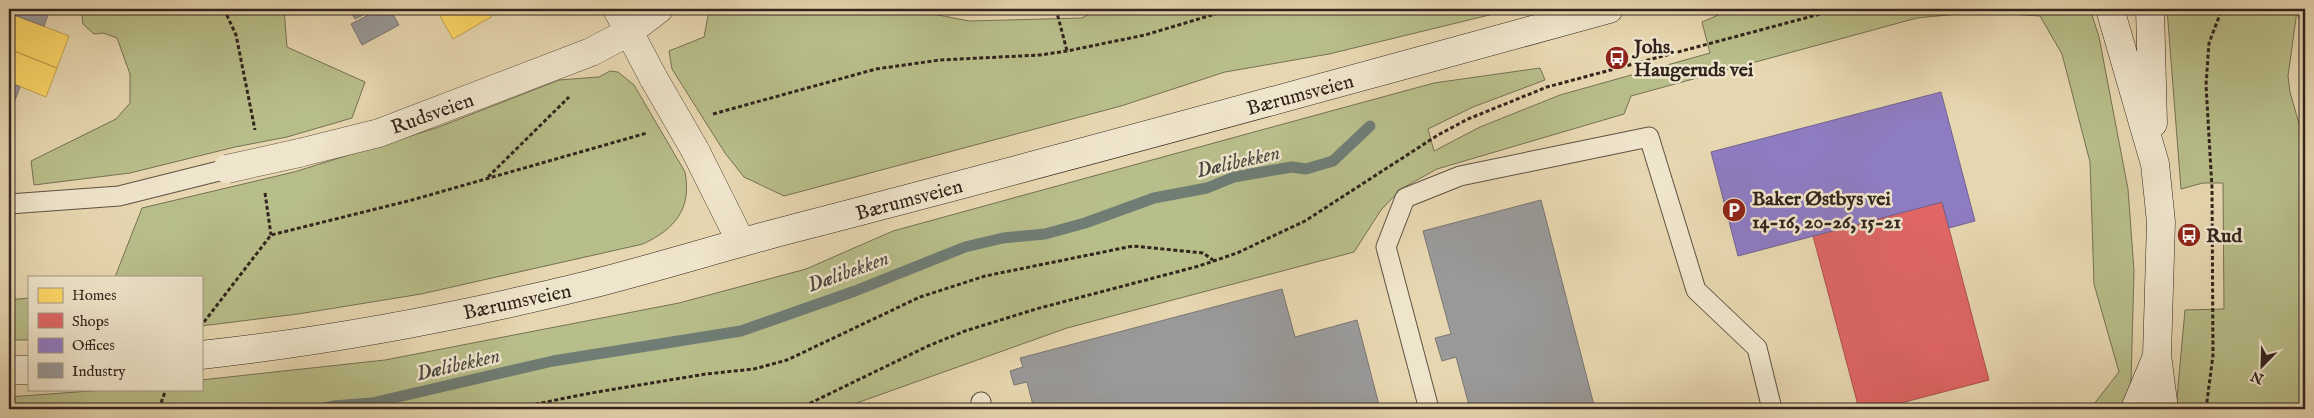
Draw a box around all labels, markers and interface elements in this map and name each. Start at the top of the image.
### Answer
place label: Johs. Haugeruds vei [1631,35,1754,83]
bus stop icon: Johs. Haugeruds vei [1604,45,1630,71]
street label: Bærumsveien [1244,69,1357,122]
street label: Rudsveien [388,88,478,141]
water label: Dælibekken [1194,140,1283,185]
street label: Bærumsveien [853,174,966,227]
place label: Baker Østbys vei 14-16, 20-26, 15-21 [1752,187,1901,235]
parking icon: Baker Østbys vei 14-16, 20-26, 15-21 [1721,197,1747,223]
bus stop icon: Rud [2176,222,2202,248]
place label: Rud [2206,224,2243,249]
water label: Dælibekken [804,245,893,300]
legend [28,276,202,390]
street label: Bærumsveien [461,279,574,326]
text: Homes [72,286,116,305]
text: Shops [72,312,109,331]
text: Offices [72,336,115,355]
north arrow [2236,340,2286,390]
water label: Dælibekken [414,343,503,388]
text: Industry [72,362,126,381]
text: N [2248,366,2267,388]

